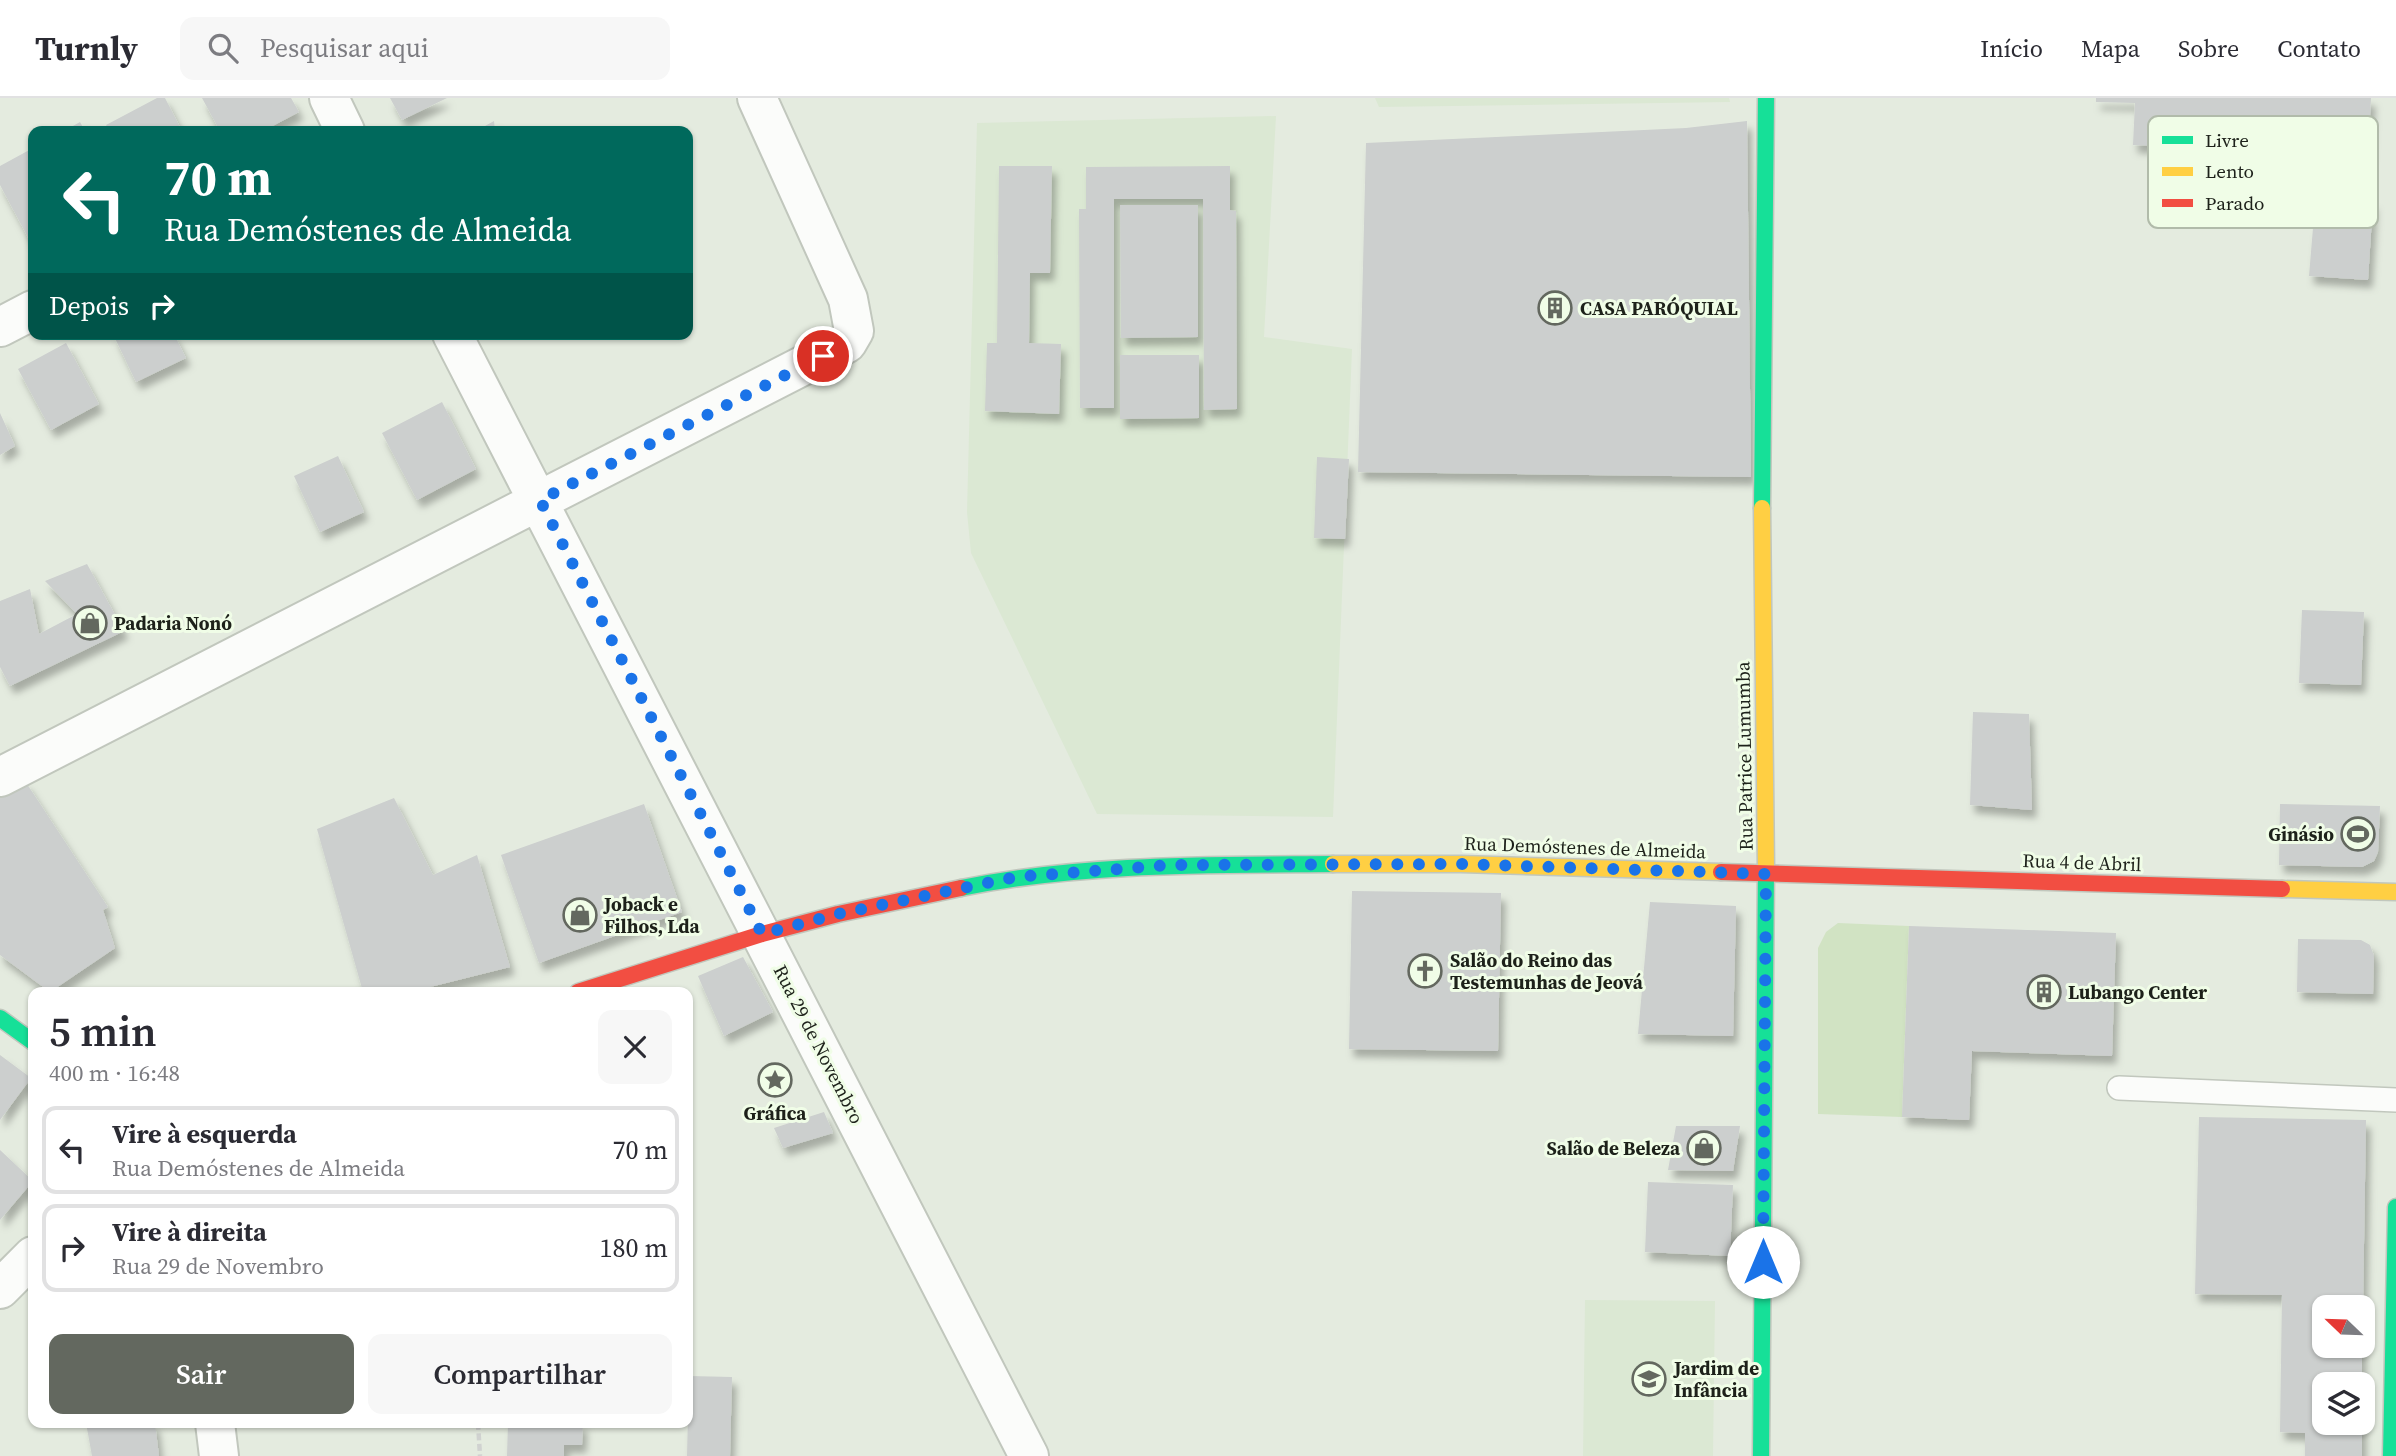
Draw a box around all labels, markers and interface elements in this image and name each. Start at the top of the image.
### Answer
search box [180,17,670,80]
text: Turnly [35,26,138,71]
icon: search [204,29,242,67]
text: Pesquisar aqui [260,30,429,66]
text: Início [1980,32,2043,65]
text: Mapa [2081,32,2140,65]
text: Sobre [2178,32,2239,65]
text: Contato [2277,32,2361,65]
legend [2148,116,2378,228]
text: Livre [2205,127,2249,153]
text: 70 m [164,144,272,211]
icon: left [49,154,140,245]
text: Lento [2205,158,2254,184]
text: Parado [2205,190,2264,216]
text: Rua Demóstenes de Almeida [164,208,572,252]
icon: right [143,287,181,325]
text: Depois [49,288,129,324]
building icon: CASA PARÓQUIAL [1536,289,1574,327]
place label: CASA PARÓQUIAL [1580,295,1738,321]
pin [793,326,853,386]
icon: arrive [804,337,842,375]
shop icon: Padaria Nonó [71,604,109,642]
place label: Padaria Nonó [114,610,232,636]
street label: Rua Patrice Lumumba [1729,661,1759,851]
sports icon: Ginásio [2339,815,2377,853]
place label: Ginásio [2268,821,2334,847]
street label: Rua Demóstenes de Almeida [1464,830,1707,864]
street label: Rua 4 de Abril [2022,847,2142,877]
place label: Joback e Filhos, Lda [603,891,700,939]
shop icon: Joback e Filhos, Lda [561,896,599,934]
place label: Salão do Reino das Testemunhas de Jeová [1450,947,1644,995]
church icon: Salão do Reino das Testemunhas de Jeová [1406,952,1444,990]
street label: Rua 29 de Novembro [768,960,870,1128]
building icon: Lubango Center [2025,973,2063,1011]
place label: Lubango Center [2068,979,2207,1005]
text: 5 min [49,1002,157,1060]
button: close [598,1010,672,1084]
text: 400 m · 16:48 [49,1057,180,1089]
place icon: Gráfica [756,1061,794,1099]
place label: Gráfica [744,1100,807,1126]
text: Vire à esquerda [112,1116,297,1152]
shop icon: Salão de Beleza [1685,1129,1723,1167]
icon: left [53,1131,91,1169]
text: 70 m [613,1132,668,1168]
place label: Salão de Beleza [1547,1135,1681,1161]
text: Rua Demóstenes de Almeida [112,1152,405,1184]
text: Vire à direita [112,1214,267,1250]
position arrow [1726,1225,1800,1299]
icon: right [53,1229,91,1267]
text: 180 m [600,1230,668,1266]
text: Rua 29 de Novembro [112,1250,324,1282]
north arrow [2312,1295,2375,1358]
map controls [2312,1295,2375,1435]
button: Sair [49,1334,354,1414]
button: Compartilhar [368,1334,672,1414]
place label: Jardim de Infância [1673,1355,1759,1403]
school or university icon: Jardim de Infância [1630,1360,1668,1398]
button: layers [2312,1372,2375,1435]

